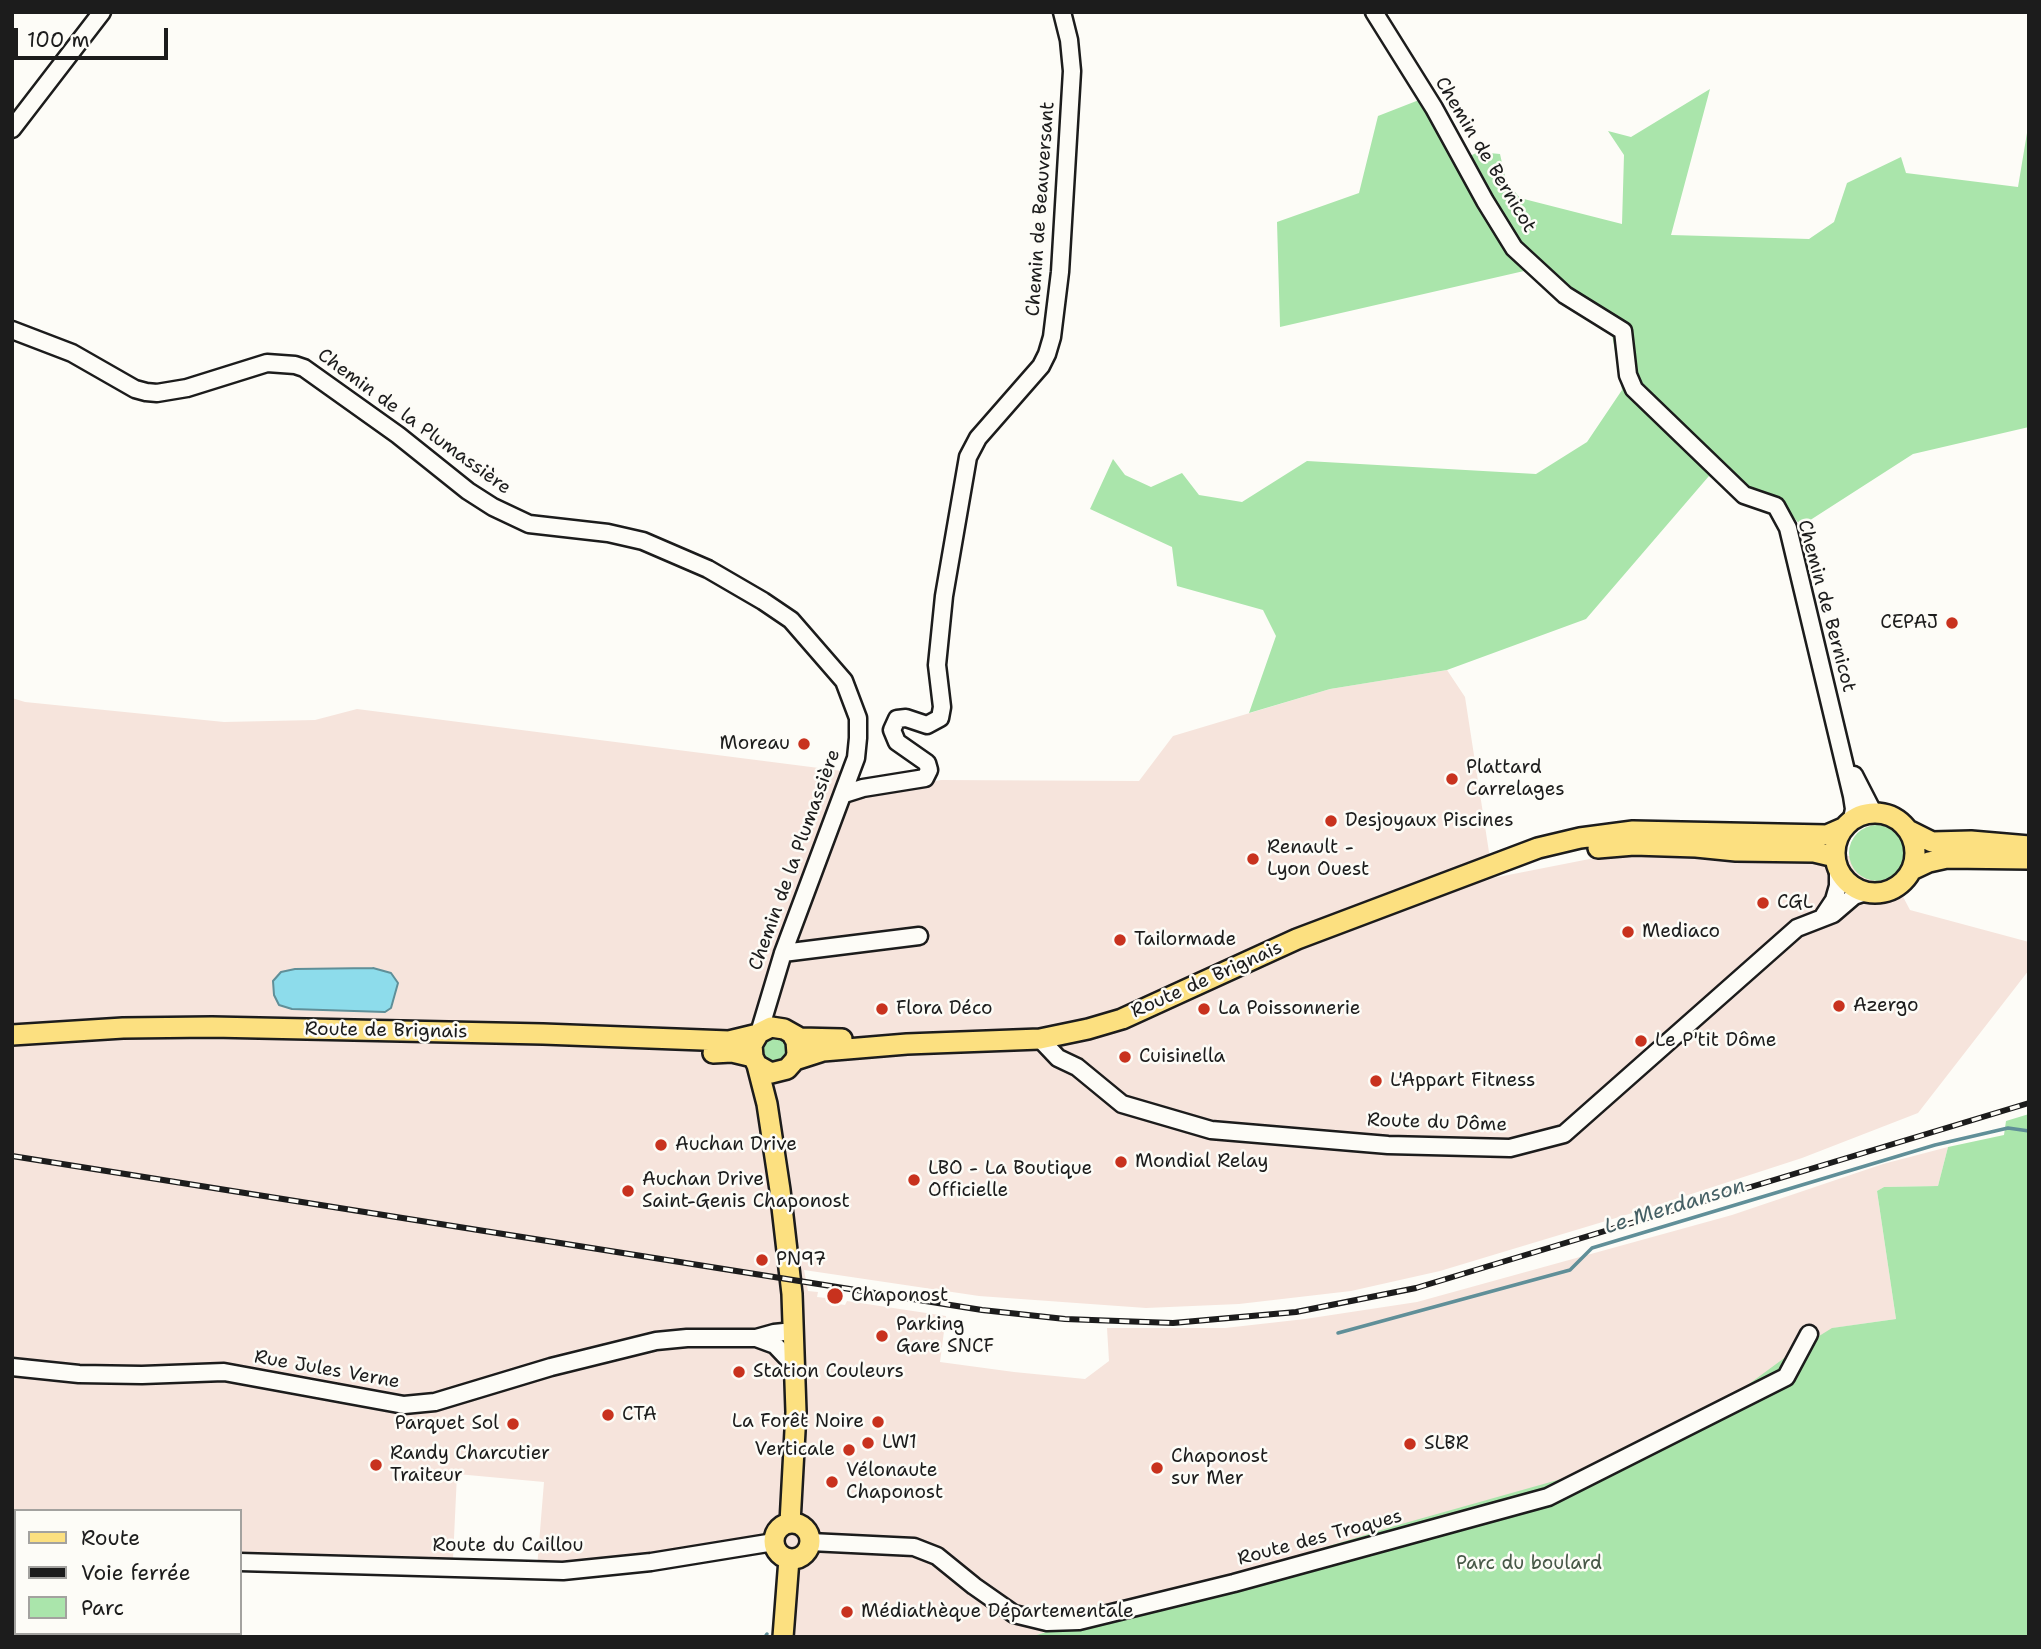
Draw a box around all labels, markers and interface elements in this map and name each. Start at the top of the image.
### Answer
scale bar [18,14,172,58]
text: 100 m [27,26,90,54]
street label: Chemin de Bernicot [1430,73,1540,237]
street label: Chemin de Beauversant [1022,101,1060,317]
street label: Chemin de la Plumassière [313,344,515,500]
street label: Chemin de Bernicot [1792,517,1860,695]
place label: CEPAJ [1880,612,1938,634]
marker: CEPAJ [1944,615,1960,631]
place label: Moreau [720,733,790,755]
marker: Moreau [796,736,812,752]
street label: Chemin de la Plumassière [744,746,846,974]
place label: Plattard Carrelages [1466,757,1565,801]
marker: Plattard Carrelages [1444,771,1460,787]
place label: Desjoyaux Piscines [1345,810,1514,832]
marker: Desjoyaux Piscines [1323,813,1339,829]
place label: Renault - Lyon Ouest [1267,837,1369,881]
marker: Renault - Lyon Ouest [1245,851,1261,867]
place label: CGL [1777,892,1813,914]
marker: CGL [1755,895,1771,911]
place label: Mediaco [1642,921,1720,943]
marker: Mediaco [1620,924,1636,940]
place label: Tailormade [1134,929,1236,951]
marker: Tailormade [1112,932,1128,948]
street label: Route de Brignais [1128,936,1286,1024]
place label: Azergo [1853,995,1919,1017]
place label: Flora Déco [896,998,993,1020]
place label: La Poissonnerie [1218,998,1360,1020]
marker: Azergo [1831,998,1847,1014]
marker: Flora Déco [874,1001,890,1017]
marker: La Poissonnerie [1196,1001,1212,1017]
street label: Route de Brignais [304,1018,468,1044]
place label: Le P'tit Dôme [1655,1030,1776,1052]
marker: Le P'tit Dôme [1633,1033,1649,1049]
place label: Cuisinella [1139,1046,1225,1068]
marker: Cuisinella [1117,1049,1133,1065]
place label: L'Appart Fitness [1390,1070,1535,1092]
marker: L'Appart Fitness [1368,1073,1384,1089]
street label: Route du Dôme [1367,1109,1507,1137]
place label: Auchan Drive [675,1134,797,1156]
marker: Auchan Drive [653,1137,669,1153]
place label: Mondial Relay [1135,1151,1269,1173]
marker: Mondial Relay [1113,1154,1129,1170]
place label: LBO - La Boutique Officielle [928,1158,1092,1202]
place label: Auchan Drive Saint-Genis Chaponost [642,1169,850,1213]
marker: LBO - La Boutique Officielle [906,1172,922,1188]
water label: Le Merdanson [1602,1174,1748,1240]
marker: Auchan Drive Saint-Genis Chaponost [620,1183,636,1199]
place label: PN97 [776,1249,826,1271]
marker: PN97 [754,1252,770,1268]
place label: Chaponost [851,1285,948,1307]
marker: Chaponost [825,1286,845,1306]
place label: Parking Gare SNCF [896,1314,994,1358]
marker: Parking Gare SNCF [874,1328,890,1344]
street label: Rue Jules Verne [252,1346,402,1394]
place label: Station Couleurs [753,1361,904,1383]
marker: Station Couleurs [731,1364,747,1380]
place label: CTA [622,1404,657,1426]
marker: CTA [600,1407,616,1423]
place label: La Forêt Noire [732,1411,864,1433]
place label: Parquet Sol [395,1413,499,1435]
marker: La Forêt Noire [870,1414,886,1430]
marker: Parquet Sol [505,1416,521,1432]
place label: LW1 [882,1432,917,1454]
place label: SLBR [1424,1433,1469,1455]
marker: LW1 [860,1435,876,1451]
marker: SLBR [1402,1436,1418,1452]
place label: Verticale [755,1439,835,1461]
marker: Verticale [841,1442,857,1458]
place label: Randy Charcutier Traiteur [390,1443,550,1487]
place label: Chaponost sur Mer [1171,1446,1268,1490]
marker: Randy Charcutier Traiteur [368,1457,384,1473]
place label: Vélonaute Chaponost [846,1460,943,1504]
marker: Chaponost sur Mer [1149,1460,1165,1476]
marker: Vélonaute Chaponost [824,1474,840,1490]
street label: Route des Troques [1235,1505,1405,1571]
legend [14,1509,242,1635]
text: Route [81,1524,140,1552]
street label: Route du Caillou [432,1535,584,1557]
park label: Parc du boulard [1456,1553,1602,1575]
text: Voie ferrée [81,1559,191,1587]
text: Parc [81,1594,124,1622]
place label: Médiathèque Départementale [861,1601,1134,1623]
marker: Médiathèque Départementale [839,1604,855,1620]

